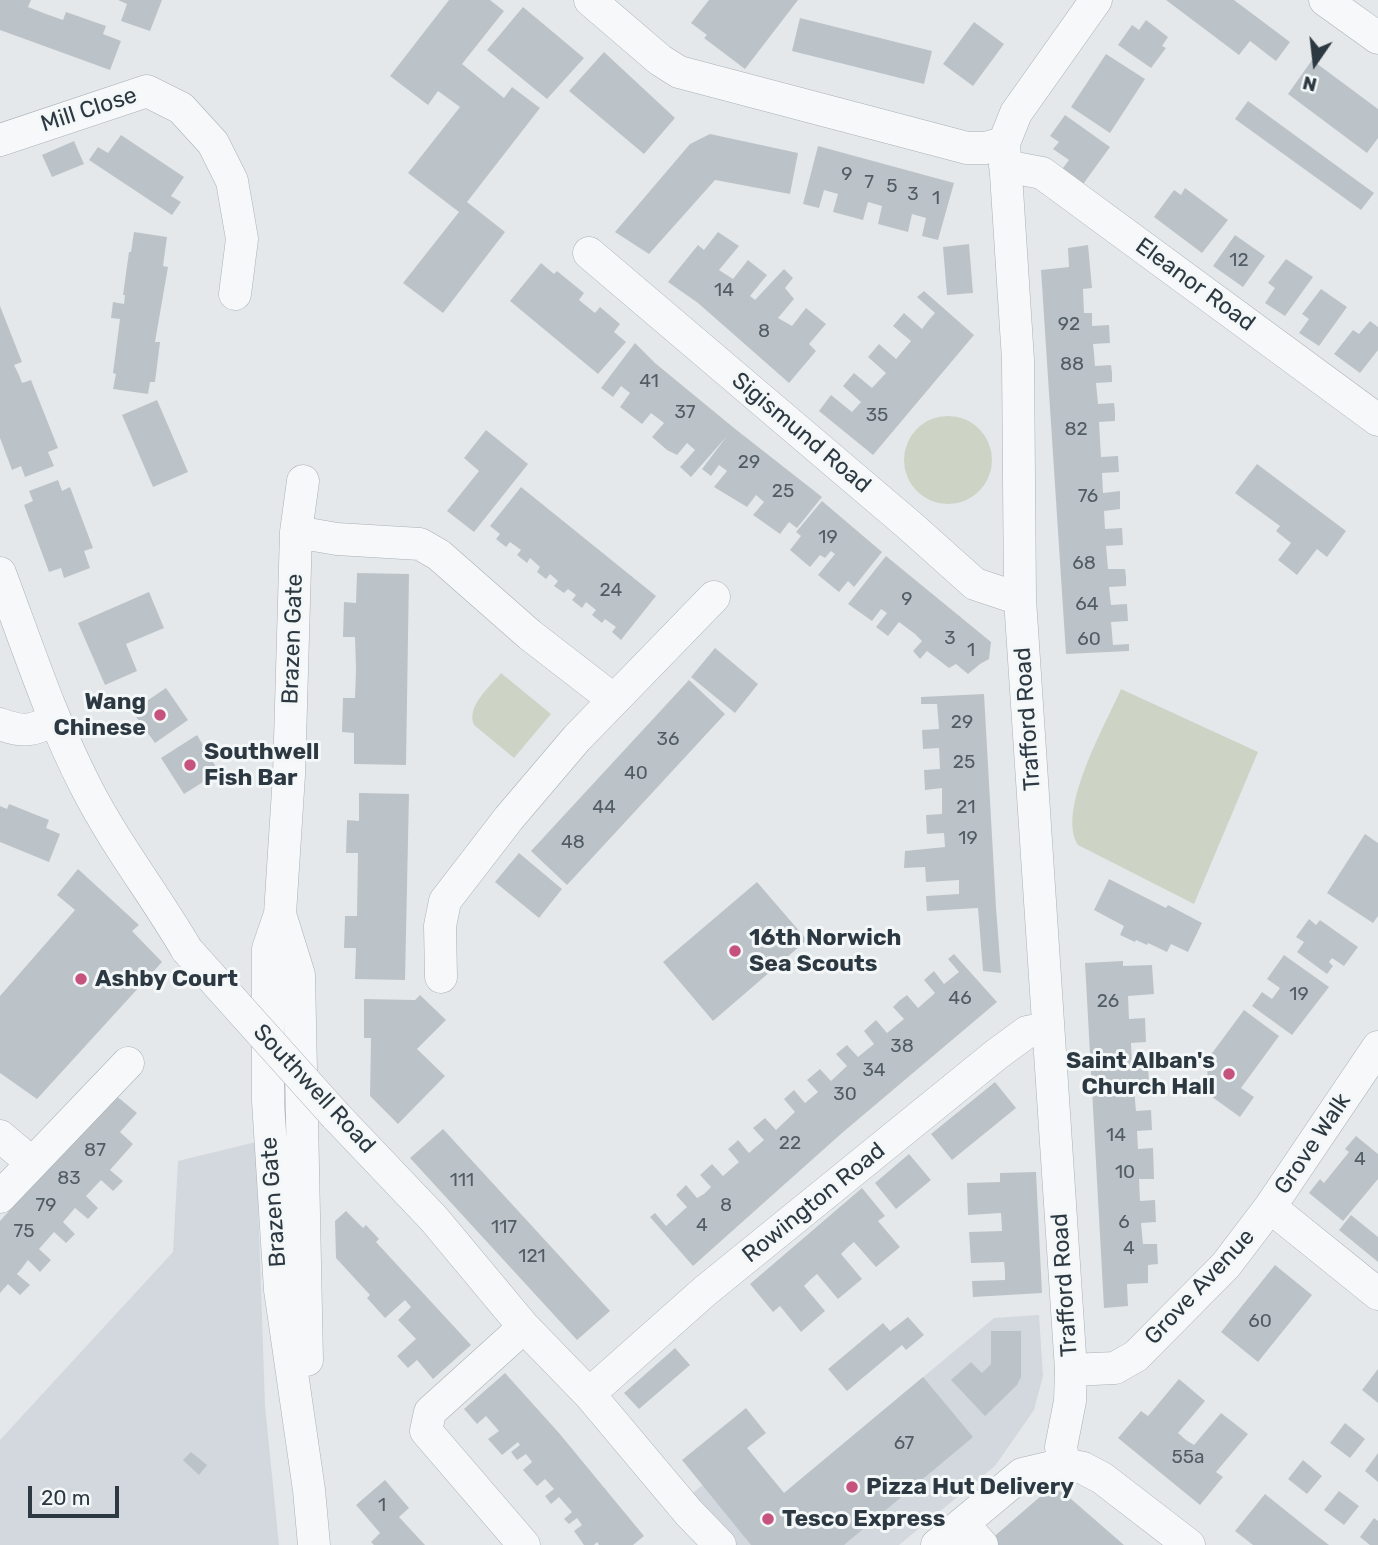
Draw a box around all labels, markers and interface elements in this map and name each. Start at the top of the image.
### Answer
north arrow [1280,28,1350,98]
text: N [1300,71,1319,97]
street label: Mill Close [37,82,141,138]
house number: 9 [841,164,853,186]
house number: 7 [864,172,874,194]
house number: 5 [886,176,898,198]
house number: 3 [907,184,919,206]
house number: 1 [932,188,940,210]
street label: Eleanor Road [1130,232,1260,338]
house number: 12 [1229,250,1249,272]
house number: 14 [714,280,734,302]
house number: 92 [1058,314,1080,336]
house number: 8 [758,321,770,343]
house number: 88 [1060,354,1084,376]
street label: Sigismund Road [726,367,876,499]
house number: 41 [639,371,659,393]
house number: 37 [674,402,696,424]
house number: 35 [866,405,888,427]
house number: 82 [1064,419,1088,441]
house number: 29 [738,452,760,474]
house number: 25 [772,481,794,503]
house number: 76 [1078,486,1098,508]
house number: 19 [818,527,838,549]
house number: 68 [1072,553,1096,575]
street label: Brazen Gate [277,573,309,705]
house number: 24 [600,580,622,602]
house number: 9 [901,589,913,611]
house number: 64 [1075,594,1099,616]
house number: 3 [944,628,956,650]
house number: 60 [1077,629,1101,651]
house number: 1 [967,640,975,662]
street label: Trafford Road [1009,646,1047,792]
place label: Wang Chinese [53,688,146,742]
marker: Wang Chinese [152,707,168,723]
house number: 29 [951,712,973,734]
house number: 36 [657,729,679,751]
place label: Southwell Fish Bar [204,738,319,792]
house number: 25 [953,752,975,774]
marker: Southwell Fish Bar [182,757,198,773]
house number: 40 [624,763,648,785]
house number: 44 [592,797,616,819]
house number: 21 [956,797,976,819]
house number: 19 [958,828,978,850]
house number: 48 [561,832,585,854]
place label: 16th Norwich Sea Scouts [749,924,901,978]
marker: 16th Norwich Sea Scouts [727,943,743,959]
place label: Ashby Court [95,965,238,993]
marker: Ashby Court [73,971,89,987]
house number: 19 [1289,984,1309,1006]
house number: 46 [948,988,972,1010]
house number: 26 [1097,991,1119,1013]
street label: Southwell Road [247,1019,381,1159]
house number: 38 [890,1036,914,1058]
place label: Saint Alban's Church Hall [1066,1047,1215,1101]
house number: 34 [862,1060,886,1082]
marker: Saint Alban's Church Hall [1221,1066,1237,1082]
house number: 30 [833,1084,857,1106]
street label: Grove Walk [1269,1088,1357,1200]
house number: 14 [1106,1125,1126,1147]
house number: 22 [779,1133,801,1155]
street label: Brazen Gate [256,1136,292,1268]
street label: Rowington Road [737,1137,891,1269]
house number: 87 [84,1140,106,1162]
house number: 4 [1354,1149,1366,1171]
house number: 10 [1115,1162,1135,1184]
house number: 83 [57,1168,81,1190]
house number: 111 [450,1170,474,1192]
house number: 79 [35,1195,57,1217]
house number: 8 [720,1195,732,1217]
street label: Trafford Road [1046,1212,1084,1358]
house number: 6 [1118,1212,1130,1234]
house number: 4 [696,1215,708,1237]
house number: 117 [491,1217,517,1239]
house number: 75 [13,1221,35,1243]
street label: Grove Avenue [1139,1223,1261,1351]
house number: 4 [1123,1238,1135,1260]
house number: 121 [518,1246,546,1268]
house number: 60 [1248,1311,1272,1333]
house number: 67 [894,1433,914,1455]
house number: 55a [1171,1447,1205,1469]
scale bar [32,1472,122,1516]
place label: Pizza Hut Delivery [866,1473,1074,1501]
marker: Pizza Hut Delivery [844,1479,860,1495]
text: 20 m [41,1485,90,1510]
house number: 1 [378,1495,386,1517]
place label: Tesco Express [782,1505,946,1533]
marker: Tesco Express [760,1511,776,1527]

